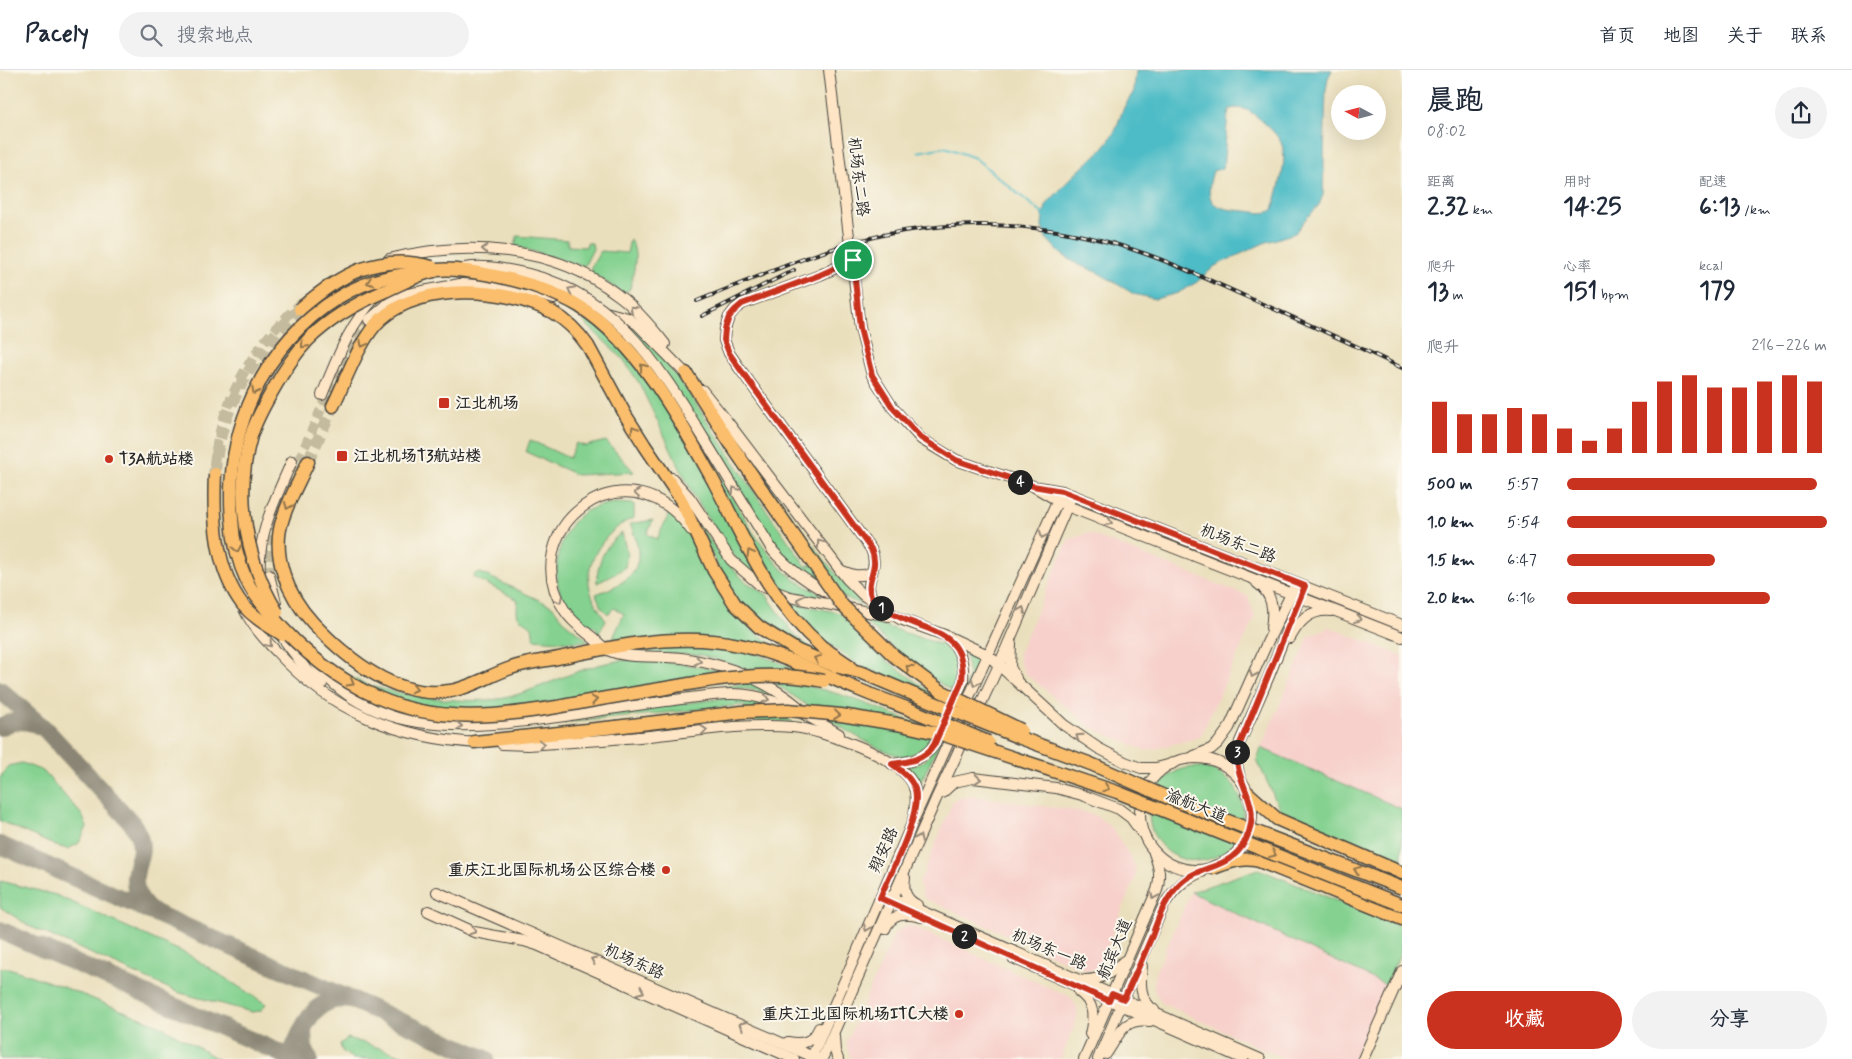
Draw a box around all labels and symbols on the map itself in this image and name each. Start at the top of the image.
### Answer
north arrow [1331,85,1386,140]
street label: 机场东二路 [843,136,873,218]
pin [832,239,874,281]
one-way arrow [481,243,489,254]
one-way arrow [366,276,375,286]
one-way arrow [567,286,576,296]
one-way arrow [630,306,639,315]
one-way arrow [302,339,310,348]
one-way arrow [360,339,370,348]
one-way arrow [640,363,649,373]
one-way arrow [251,386,261,395]
place label: 江北机场 [455,393,519,414]
marker: 江北机场 [437,396,451,410]
one-way arrow [631,425,640,434]
place label: 江北机场T3航站楼 [353,446,482,467]
place label: T3A航站楼 [119,449,194,470]
marker: 江北机场T3航站楼 [335,449,349,463]
marker: T3A航站楼 [103,453,115,465]
pin: 4 [1008,470,1032,494]
one-way arrow [732,487,742,496]
one-way arrow [632,488,640,499]
one-way arrow [283,501,294,510]
one-way arrow [1104,516,1112,526]
street label: 机场东二路 [1197,520,1279,568]
one-way arrow [1038,530,1049,539]
one-way arrow [817,540,826,549]
one-way arrow [231,545,241,554]
one-way arrow [747,549,757,558]
one-way arrow [553,595,563,604]
one-way arrow [796,595,805,605]
pin: 1 [868,596,894,620]
one-way arrow [1016,606,1027,615]
one-way arrow [1353,613,1362,623]
one-way arrow [263,638,272,647]
one-way arrow [694,655,703,666]
one-way arrow [813,655,822,665]
one-way arrow [905,665,915,674]
one-way arrow [1249,669,1259,678]
one-way arrow [346,677,355,687]
one-way arrow [971,678,982,687]
one-way arrow [409,683,418,694]
one-way arrow [761,694,769,704]
one-way arrow [590,696,598,706]
one-way arrow [834,709,842,720]
one-way arrow [455,720,463,731]
one-way arrow [700,725,708,736]
one-way arrow [1075,734,1085,743]
one-way arrow [538,738,546,749]
pin: 3 [1224,740,1250,764]
one-way arrow [974,774,982,785]
one-way arrow [1101,782,1110,792]
street label: 渝航大道 [1162,784,1230,828]
street label: 翔安路 [865,824,903,876]
one-way arrow [913,834,924,843]
one-way arrow [1269,848,1277,858]
place label: 重庆江北国际机场公区综合楼 [448,860,656,881]
marker: 重庆江北国际机场公区综合楼 [660,864,672,876]
one-way arrow [1353,866,1361,876]
one-way arrow [1150,891,1161,900]
street label: 航宾大道 [1093,915,1137,983]
one-way arrow [863,923,873,932]
pin: 2 [952,924,976,948]
one-way arrow [468,925,477,935]
street label: 机场东一路 [1008,925,1090,975]
street label: 机场东路 [600,939,668,985]
one-way arrow [590,956,599,967]
one-way arrow [636,985,645,996]
place label: 重庆江北国际机场ITC大楼 [762,1004,949,1025]
marker: 重庆江北国际机场ITC大楼 [953,1008,965,1020]
one-way arrow [738,1021,747,1032]

